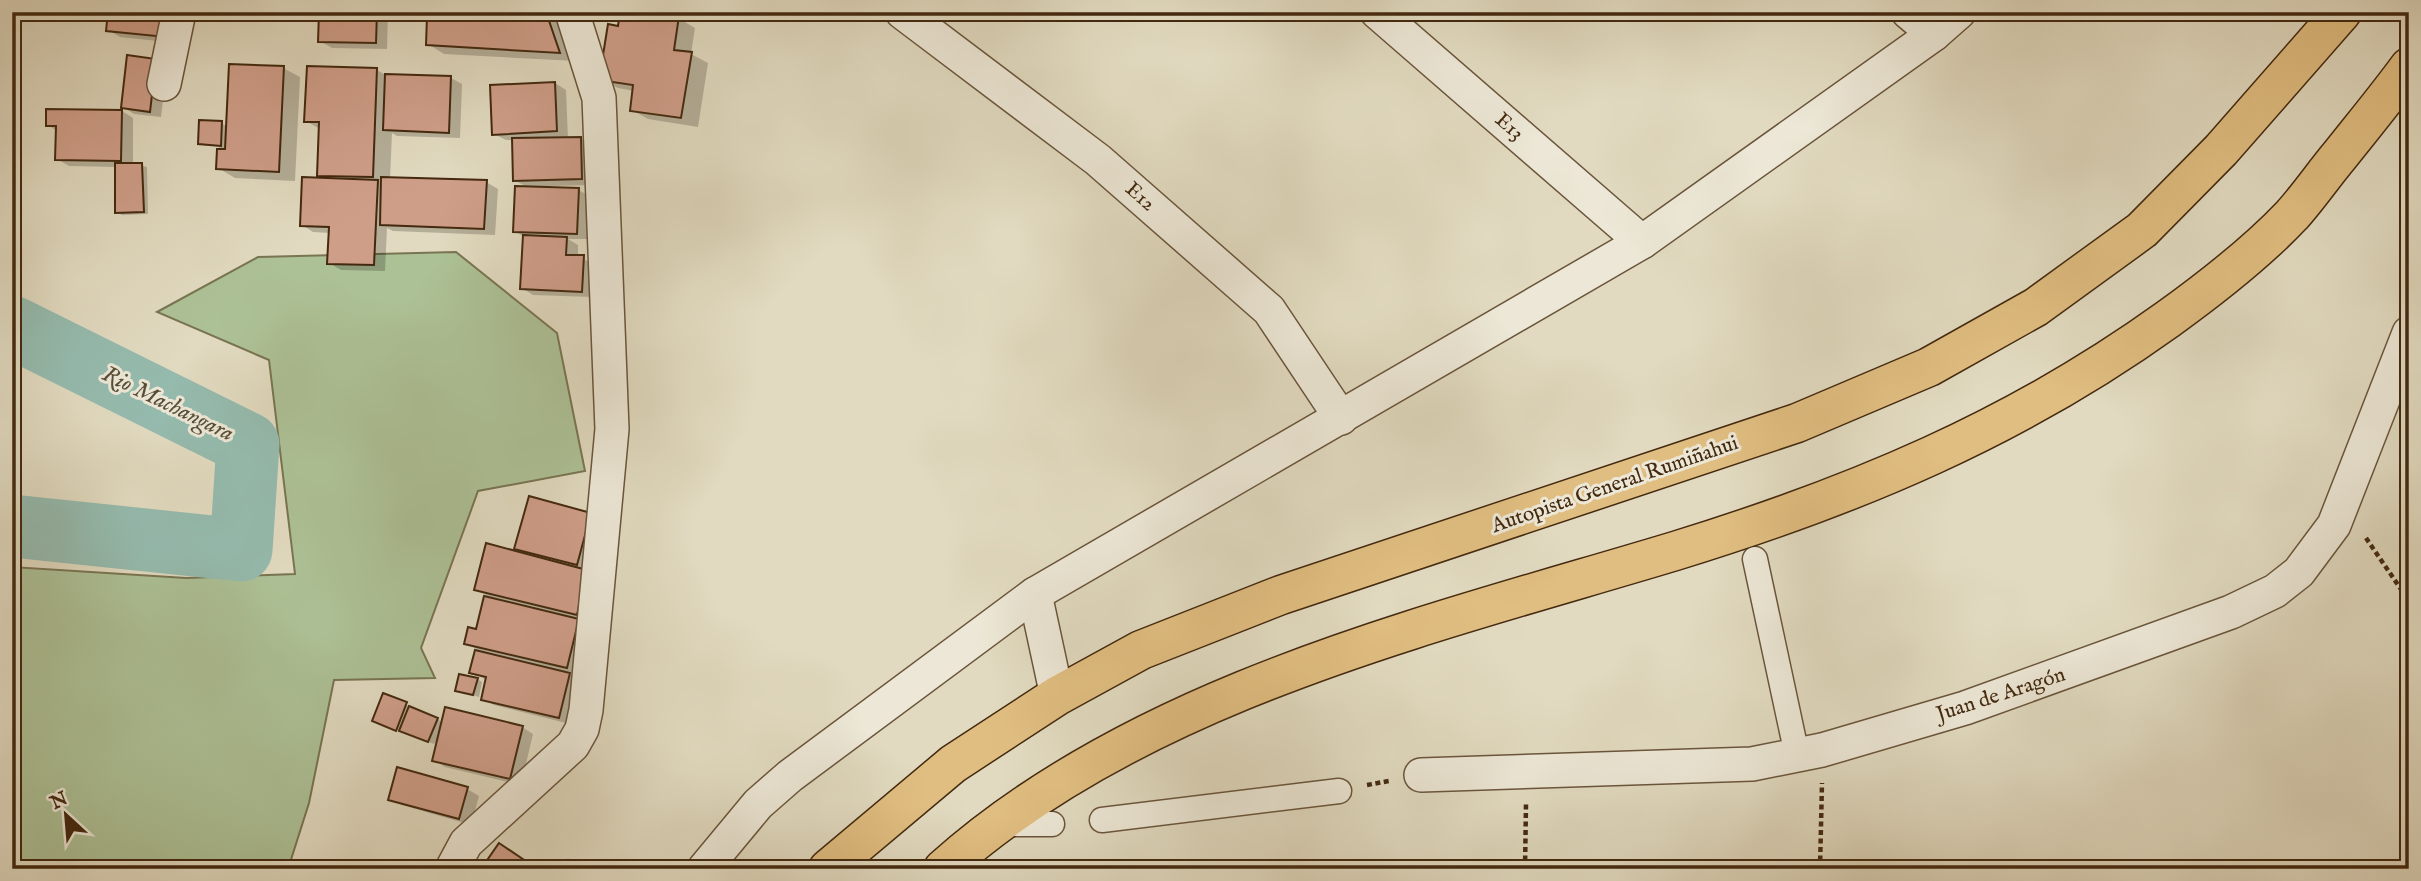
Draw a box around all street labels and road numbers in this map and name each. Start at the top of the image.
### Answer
street label: E13 [1489,107,1529,147]
street label: E12 [1119,176,1161,218]
street label: Autopista General Rumiñahui [1487,430,1742,540]
street label: Juan de Aragón [1931,661,2069,729]

